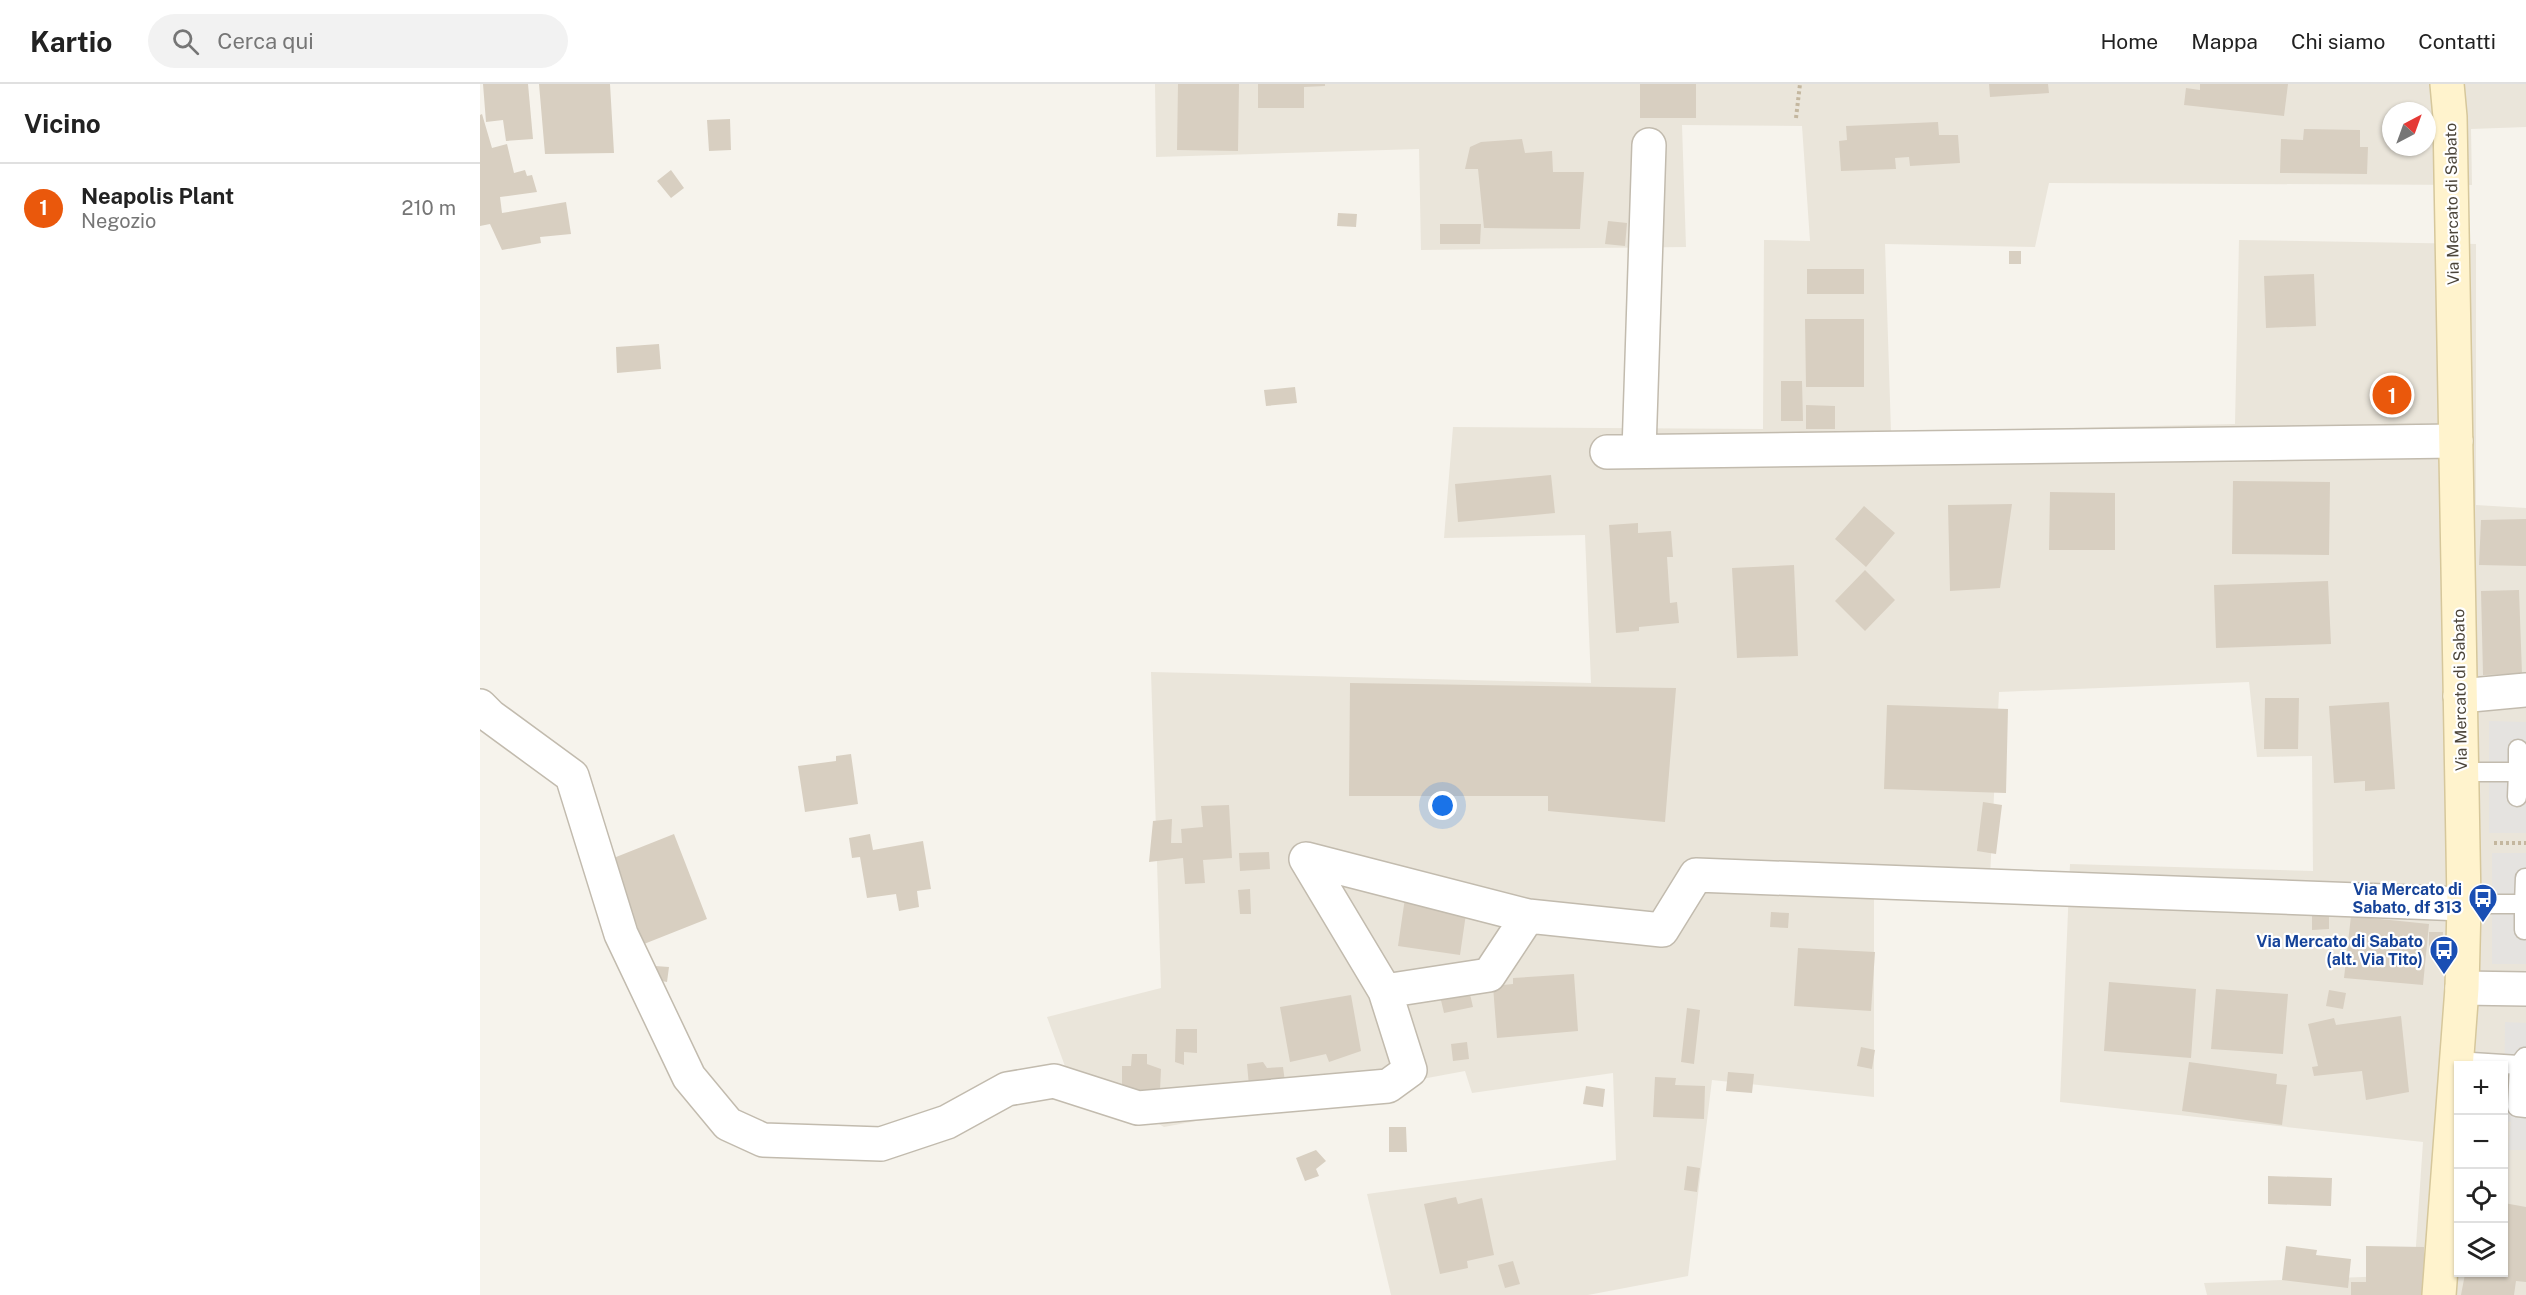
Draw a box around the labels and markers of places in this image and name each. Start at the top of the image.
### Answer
pin: 1 [2372,372,2412,418]
place label: Via Mercato di Sabato, df 313 [2352,880,2462,917]
bus stop icon: Via Mercato di Sabato, df 313 [2467,882,2499,924]
place label: Via Mercato di Sabato (alt. Via Tito) [2256,932,2423,969]
bus stop icon: Via Mercato di Sabato (alt. Via Tito) [2428,934,2460,976]

